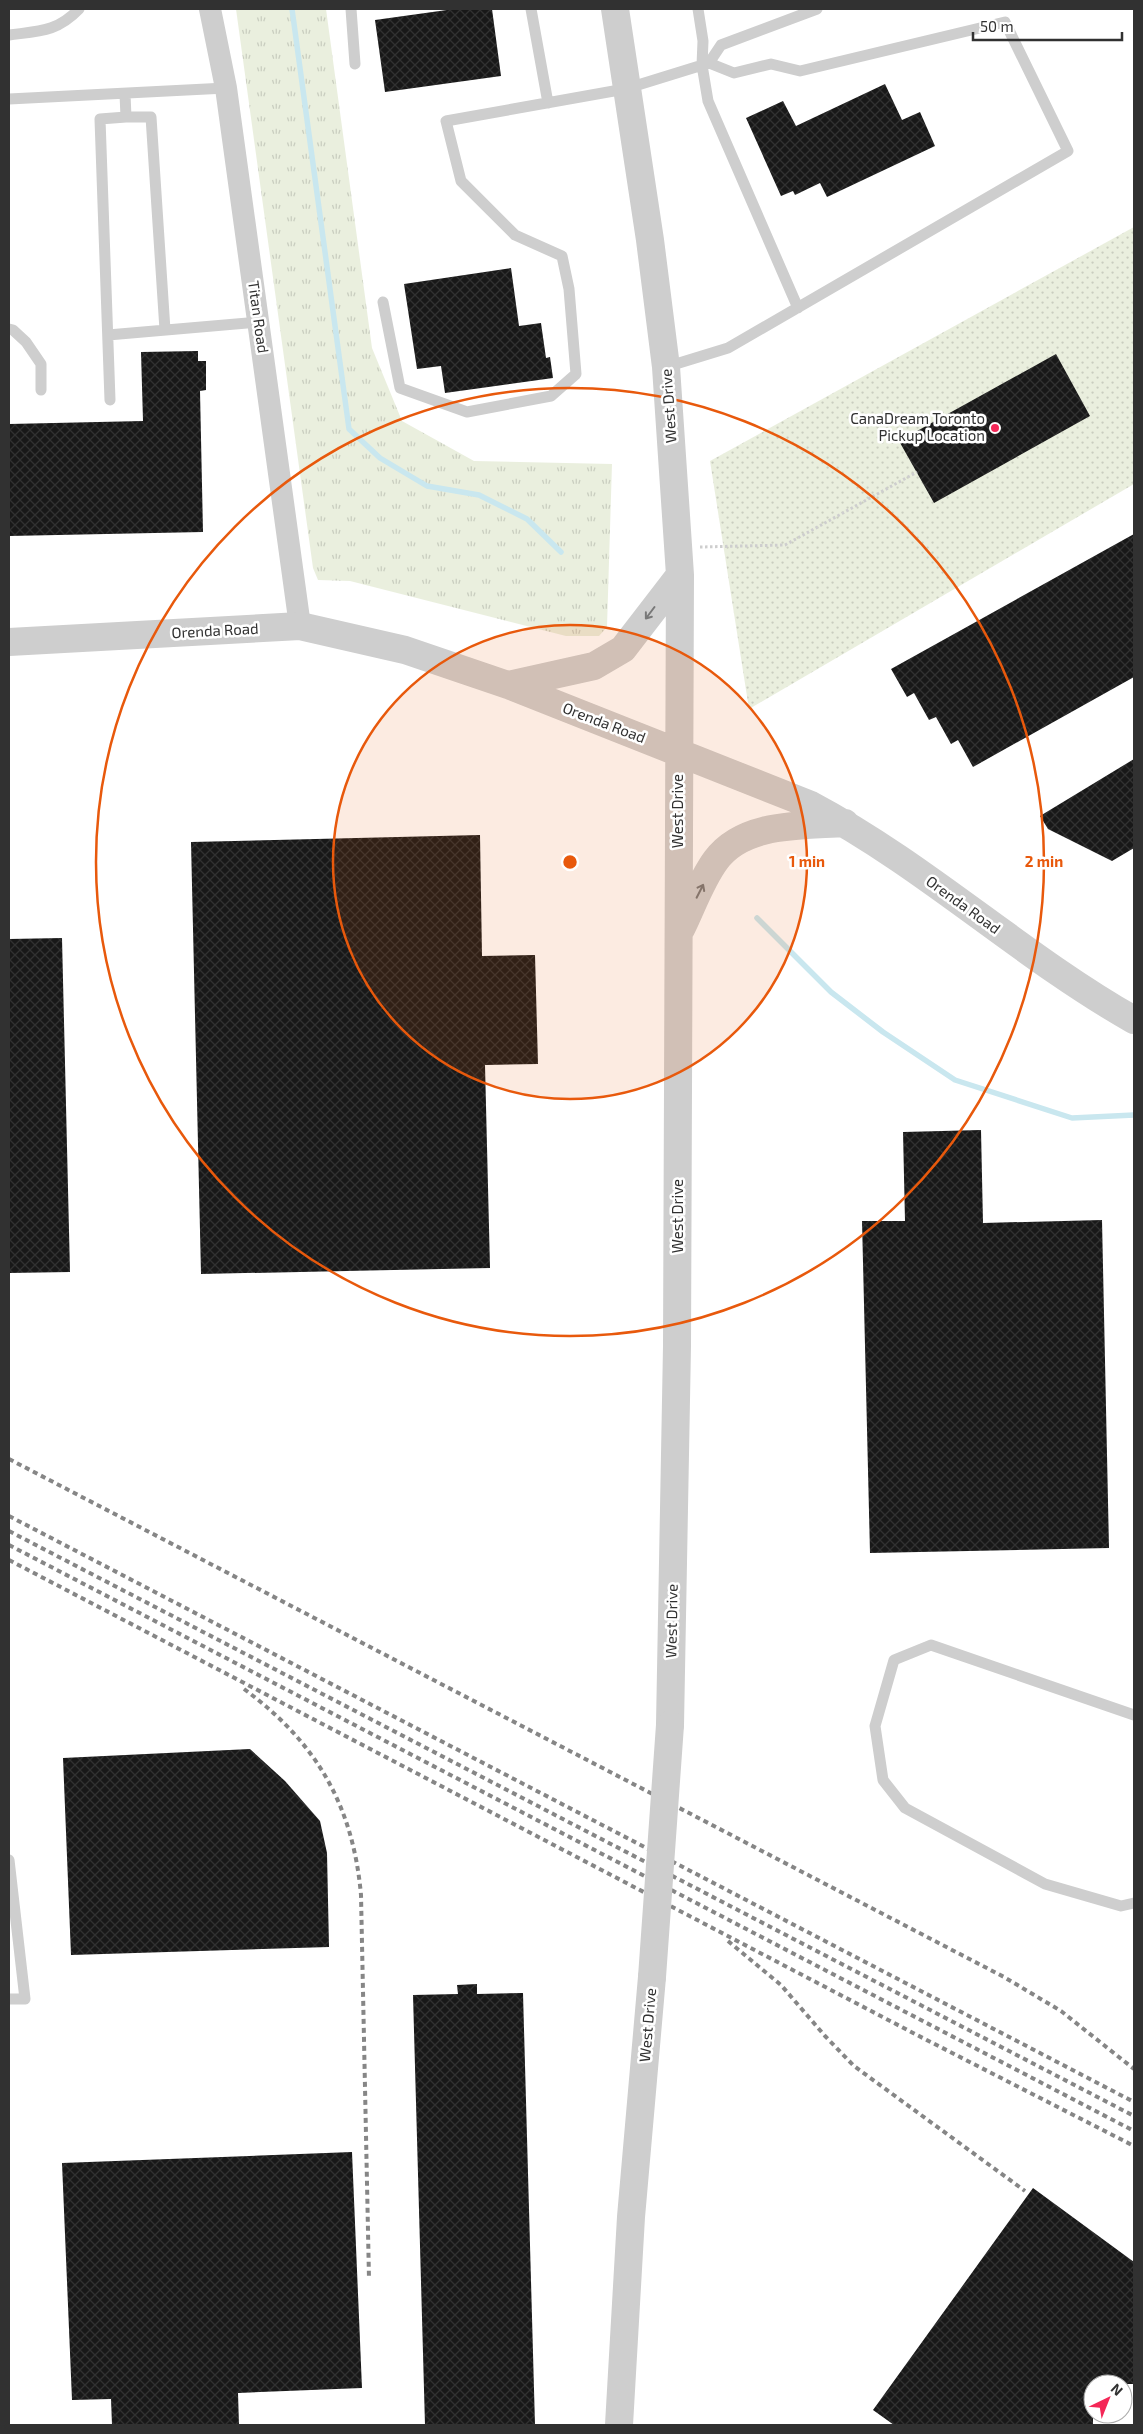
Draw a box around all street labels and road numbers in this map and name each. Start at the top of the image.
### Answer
street label: Titan Road [245,279,273,354]
street label: West Drive [656,368,680,444]
street label: Orenda Road [171,619,259,641]
street label: Orenda Road [560,698,648,746]
street label: West Drive [668,774,686,848]
street label: Orenda Road [923,871,1004,937]
street label: West Drive [668,1179,686,1253]
street label: West Drive [661,1584,681,1658]
street label: West Drive [635,1987,659,2063]

